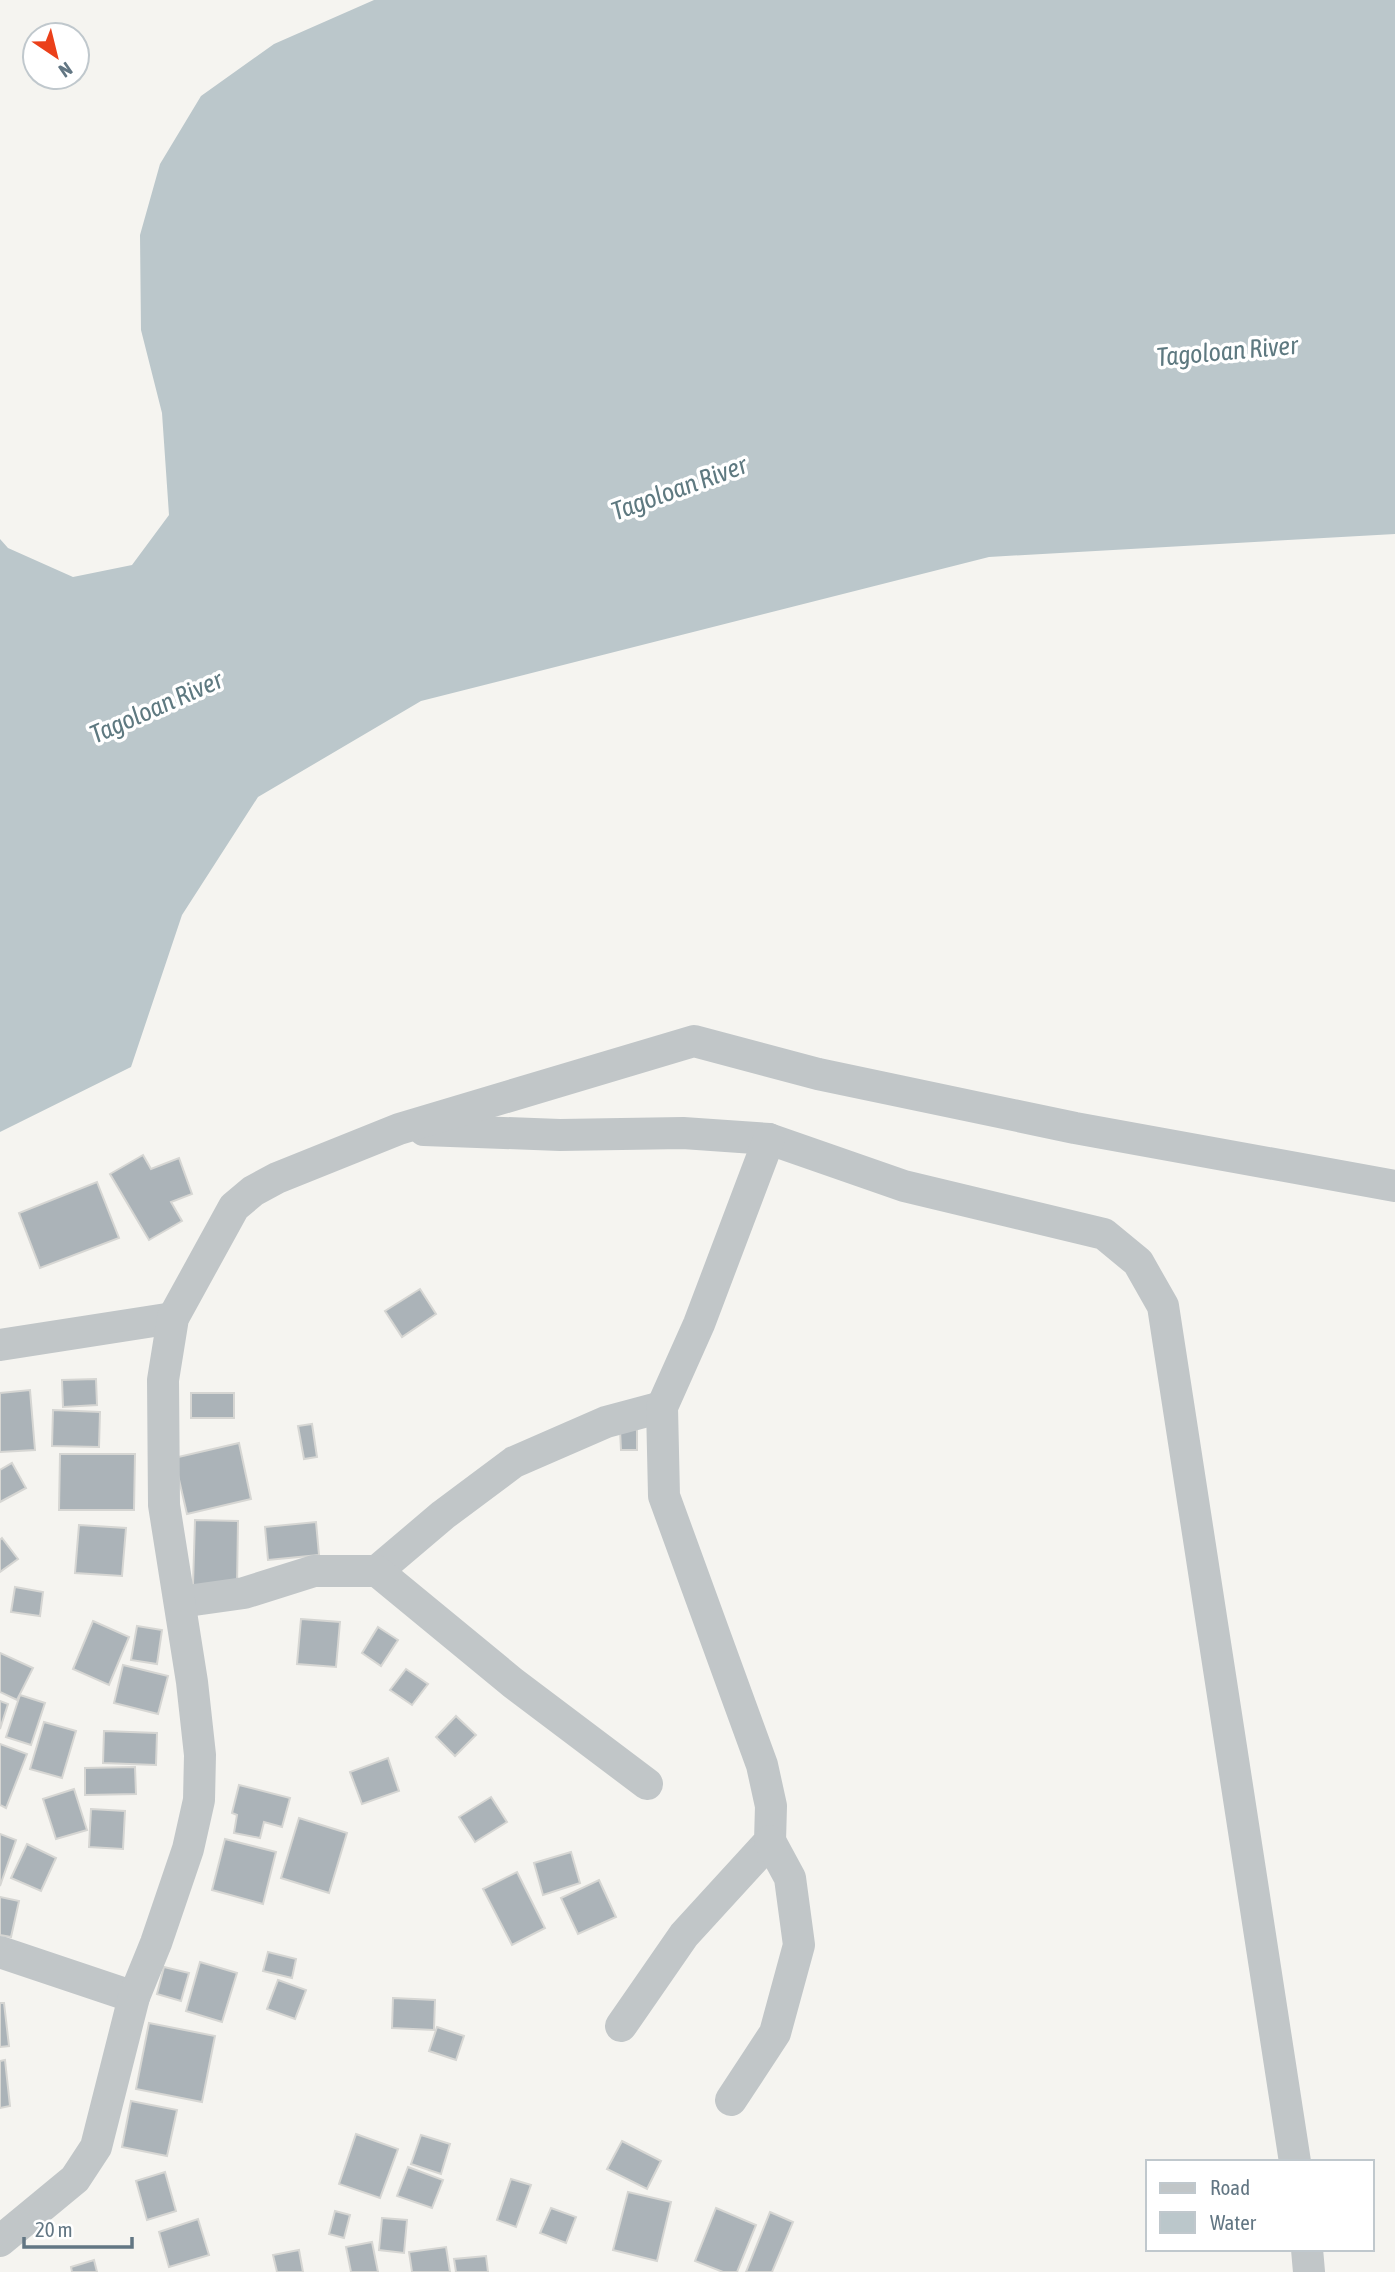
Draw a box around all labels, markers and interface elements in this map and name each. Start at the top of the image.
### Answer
north arrow [21,21,91,91]
text: N [55,58,77,82]
water label: Tagoloan River [1155,330,1300,372]
water label: Tagoloan River [607,449,752,526]
water label: Tagoloan River [85,664,228,750]
legend [1146,2160,1374,2251]
text: Road [1210,2175,1250,2199]
scale bar [24,2206,133,2250]
text: Water [1210,2210,1257,2234]
text: 20 m [35,2217,73,2241]

